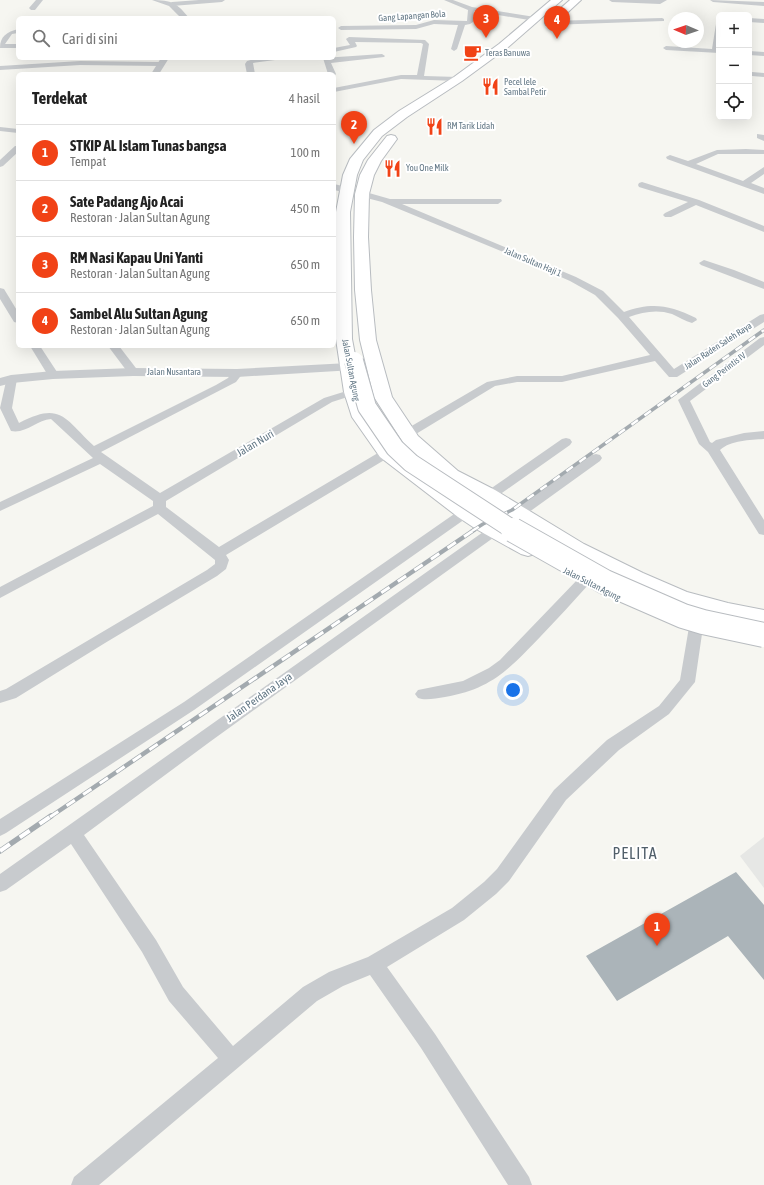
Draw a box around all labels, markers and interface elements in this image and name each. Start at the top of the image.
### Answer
pin: 3 [473,5,499,38]
pin: 4 [544,6,570,39]
street label: Gang Lapangan Bola [378,9,446,23]
north arrow [668,12,704,48]
map controls [716,12,752,120]
button: + [716,12,752,48]
search box [16,16,336,60]
icon: search [30,27,52,49]
text: Cari di sini [62,30,118,47]
cafe icon: Teras Banuwa [462,43,482,63]
place label: Teras Banuwa [485,48,530,58]
button: − [716,48,752,84]
restaurant icon: Pecel lele Sambal Petir [481,77,501,97]
place label: Pecel lele Sambal Petir [504,77,547,97]
button: locate [716,84,752,120]
text: Terdekat [32,88,87,108]
text: 4 hasil [289,91,320,106]
pin: 2 [341,111,367,144]
restaurant icon: RM Tarik Lidah [424,116,444,136]
place label: RM Tarik Lidah [447,121,495,131]
text: STKIP AL Islam Tunas bangsa [70,137,226,154]
text: 1 [42,145,48,160]
text: 100 m [291,145,320,160]
text: Tempat [70,154,106,169]
restaurant icon: You One Milk [383,158,403,178]
place label: You One Milk [406,163,449,173]
text: Sate Padang Ajo Acai [70,193,183,210]
text: 2 [42,201,48,216]
text: 450 m [291,201,320,216]
text: Restoran · Jalan Sultan Agung [70,210,210,225]
street label: Jalan Sultan Haji 1 [503,245,563,279]
text: RM Nasi Kapau Uni Yanti [70,249,203,266]
text: 3 [42,257,48,272]
text: 650 m [291,257,320,272]
text: Restoran · Jalan Sultan Agung [70,266,210,281]
text: Sambel Alu Sultan Agung [70,305,208,322]
text: 4 [42,313,48,328]
text: 650 m [291,313,320,328]
street label: Jalan Raden Saleh Raya [682,320,754,372]
text: Restoran · Jalan Sultan Agung [70,322,210,337]
street label: Jalan Sultan Agung [340,338,362,402]
street label: Gang Perintis IV [700,350,748,390]
street label: Jalan Nusantara [147,367,201,377]
street label: Jalan Nuri [234,427,276,459]
street label: Jalan Sultan Agung [562,565,622,603]
street label: Jalan Perdana Jaya [224,670,294,724]
your location [503,680,523,700]
district label: PELITA [612,844,658,862]
pin: 1 [644,913,670,946]

